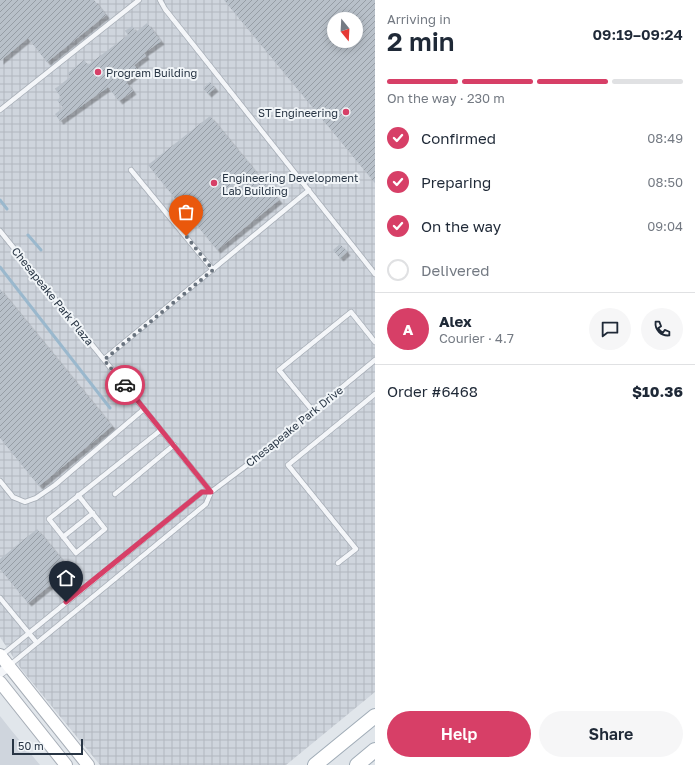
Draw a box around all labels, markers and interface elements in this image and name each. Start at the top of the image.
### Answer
text: Arriving in [387,11,451,27]
north arrow [327,12,363,48]
map controls [327,12,363,48]
text: 09:19–09:24 [593,25,683,43]
text: 2 min [387,26,455,57]
place label: Program Building [106,66,197,79]
marker: Program Building [93,67,103,77]
text: On the way · 230 m [387,90,505,106]
place label: ST Engineering [258,106,338,119]
marker: ST Engineering [341,107,351,117]
icon: check [387,127,409,149]
text: Confirmed [421,129,496,147]
text: 08:49 [647,130,683,146]
place label: Engineering Development Lab Building [222,171,358,197]
icon: check [387,171,409,193]
text: Preparing [421,173,491,191]
text: 08:50 [648,174,683,190]
marker: Engineering Development Lab Building [209,178,219,188]
pin [169,195,203,236]
icon: bag [175,201,197,223]
icon: check [387,215,409,237]
text: On the way [421,217,501,235]
text: 09:04 [647,218,683,234]
street label: Chesapeake Park Plaza [9,244,97,348]
text: Delivered [421,261,489,279]
button: chat [589,308,631,350]
button: phone [641,308,683,350]
text: Alex [439,312,472,330]
text: A [403,320,413,338]
text: Courier · 4.7 [439,330,514,346]
courier [105,365,145,405]
icon: car [114,374,136,396]
text: Order #6468 [387,382,478,400]
text: $10.36 [632,382,683,400]
street label: Chesapeake Park Drive [243,383,345,469]
pin [49,561,83,602]
icon: home [55,567,77,589]
button: Help [387,711,531,757]
button: Share [539,711,683,757]
scale bar [12,737,83,756]
text: 50 m [18,739,44,752]

